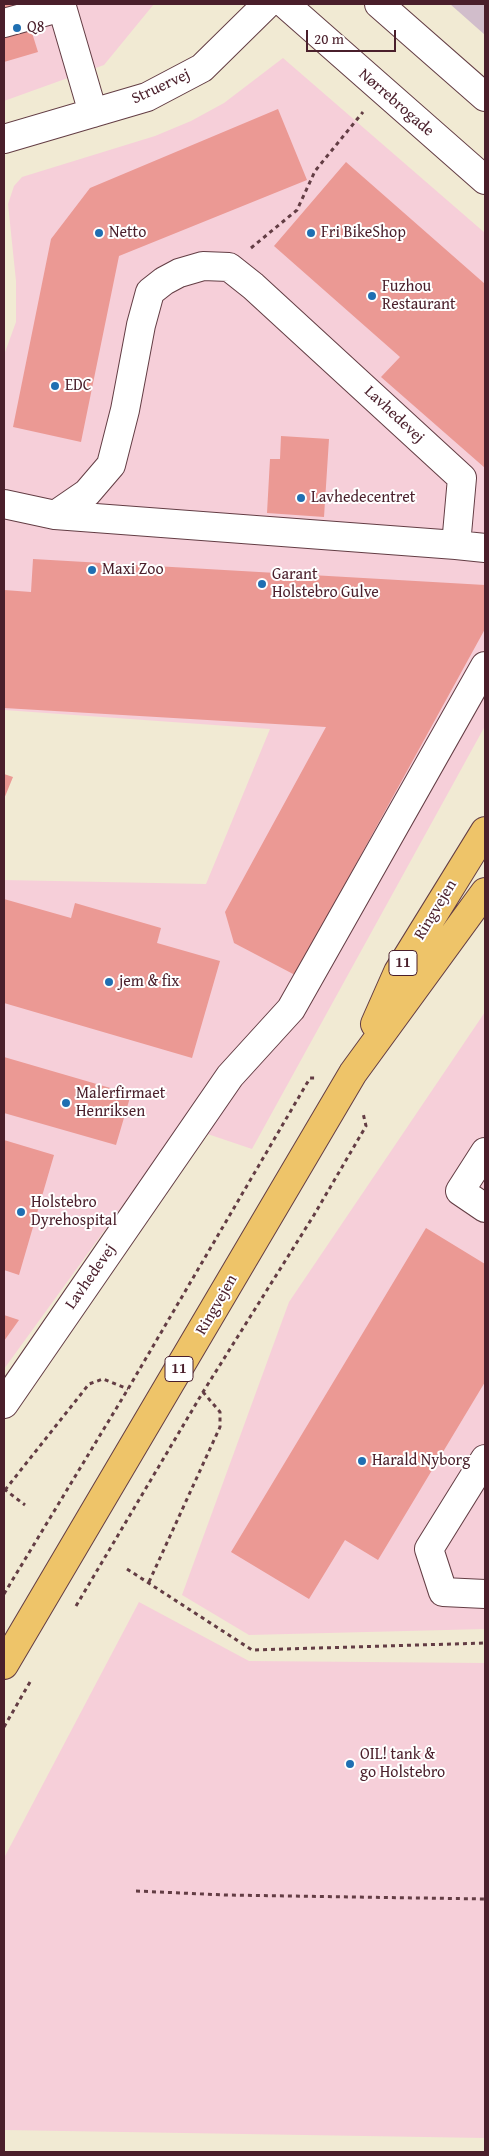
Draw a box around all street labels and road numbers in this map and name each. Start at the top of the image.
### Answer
street label: Struervej [129,65,193,109]
street label: Nørrebrogade [354,65,438,141]
street label: Lavhedevej [360,382,428,448]
street label: Ringvejen [411,877,461,943]
road number: 11 [389,950,417,976]
street label: Lavhedevej [62,1241,120,1313]
street label: Ringvejen [192,1271,242,1339]
road number: 11 [165,1356,193,1382]

